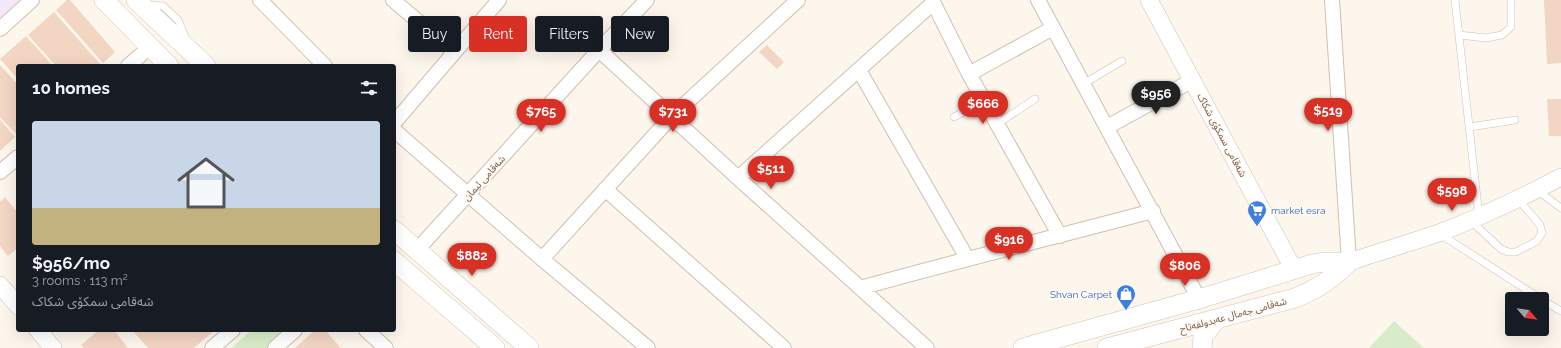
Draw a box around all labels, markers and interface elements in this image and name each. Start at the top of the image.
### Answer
chip: Buy [408,16,461,52]
chip: Rent [469,16,527,52]
chip: Filters [535,16,603,52]
chip: New [611,16,669,52]
icon: filters [358,77,380,99]
text: 10 homes [32,78,110,98]
pin: $956 [1132,81,1180,115]
text: $956 [1141,86,1172,101]
pin: $666 [959,91,1007,125]
street label: شەقامی سمکۆی شکاک [1194,91,1249,179]
text: $666 [967,96,999,111]
pin: $519 [1304,98,1352,132]
pin: $765 [517,99,565,133]
pin: $731 [649,99,697,133]
text: $519 [1313,103,1343,118]
text: $765 [526,104,556,119]
text: $731 [658,104,688,119]
icon: home [170,147,242,219]
street label: شەقامی ئیمان [461,153,507,203]
pin: $511 [747,156,795,190]
text: $511 [757,161,785,176]
pin: $598 [1428,178,1476,212]
text: $598 [1437,183,1467,198]
supermarket icon: market esra [1246,199,1268,227]
place label: market esra [1271,205,1326,216]
pin: $916 [985,227,1033,261]
text: $916 [994,232,1024,247]
pin: $882 [448,243,496,277]
text: $882 [456,248,488,263]
text: $956/mo [32,253,110,273]
pin: $806 [1161,253,1209,287]
text: $806 [1169,258,1201,273]
text: 3 rooms · 113 m² [32,273,128,288]
shop icon: Shvan Carpet [1115,283,1137,311]
place label: Shvan Carpet [1050,289,1113,300]
north arrow [1505,292,1549,336]
map controls [1505,292,1549,336]
text: شەقامی سمکۆی شکاک [32,294,153,309]
street label: شەقامی جەمال عەبدولفەتاح [1178,295,1289,337]

